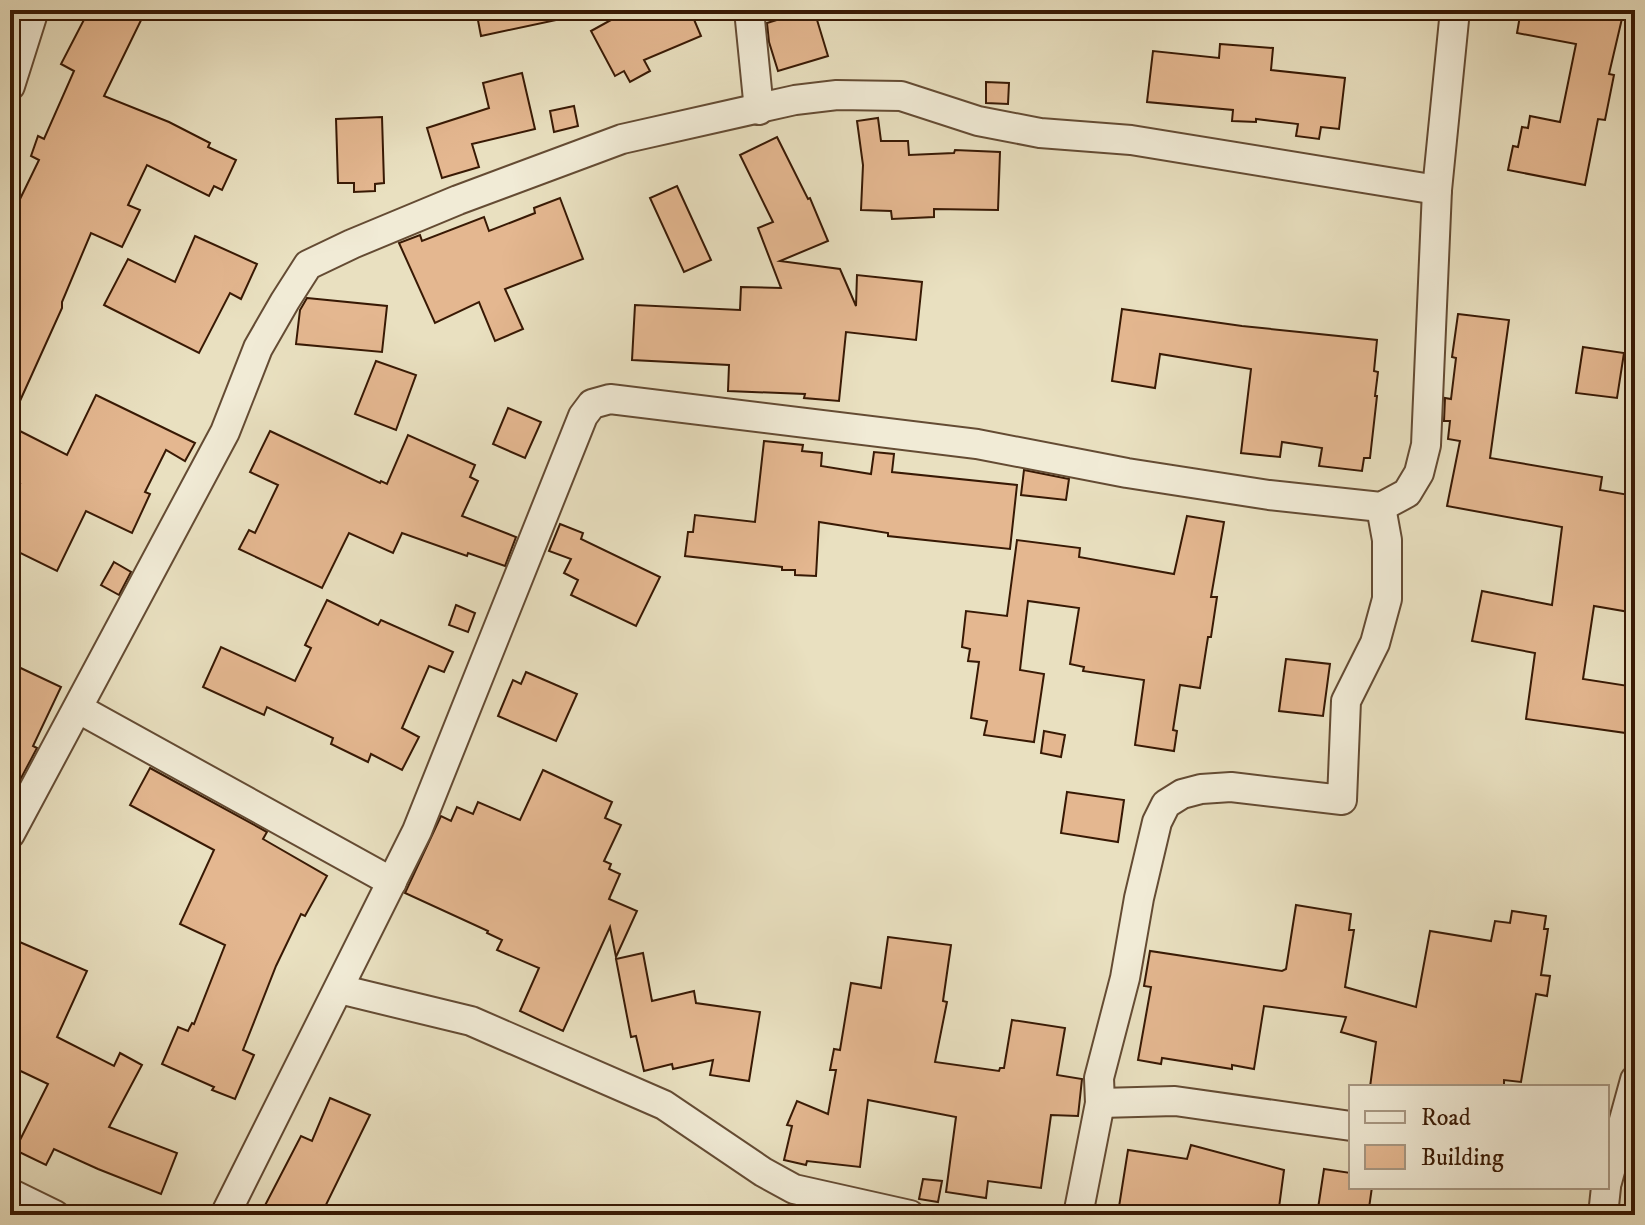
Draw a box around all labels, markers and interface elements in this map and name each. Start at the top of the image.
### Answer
legend [1349,1085,1609,1189]
text: Road [1421,1103,1471,1133]
text: Building [1421,1143,1504,1173]

